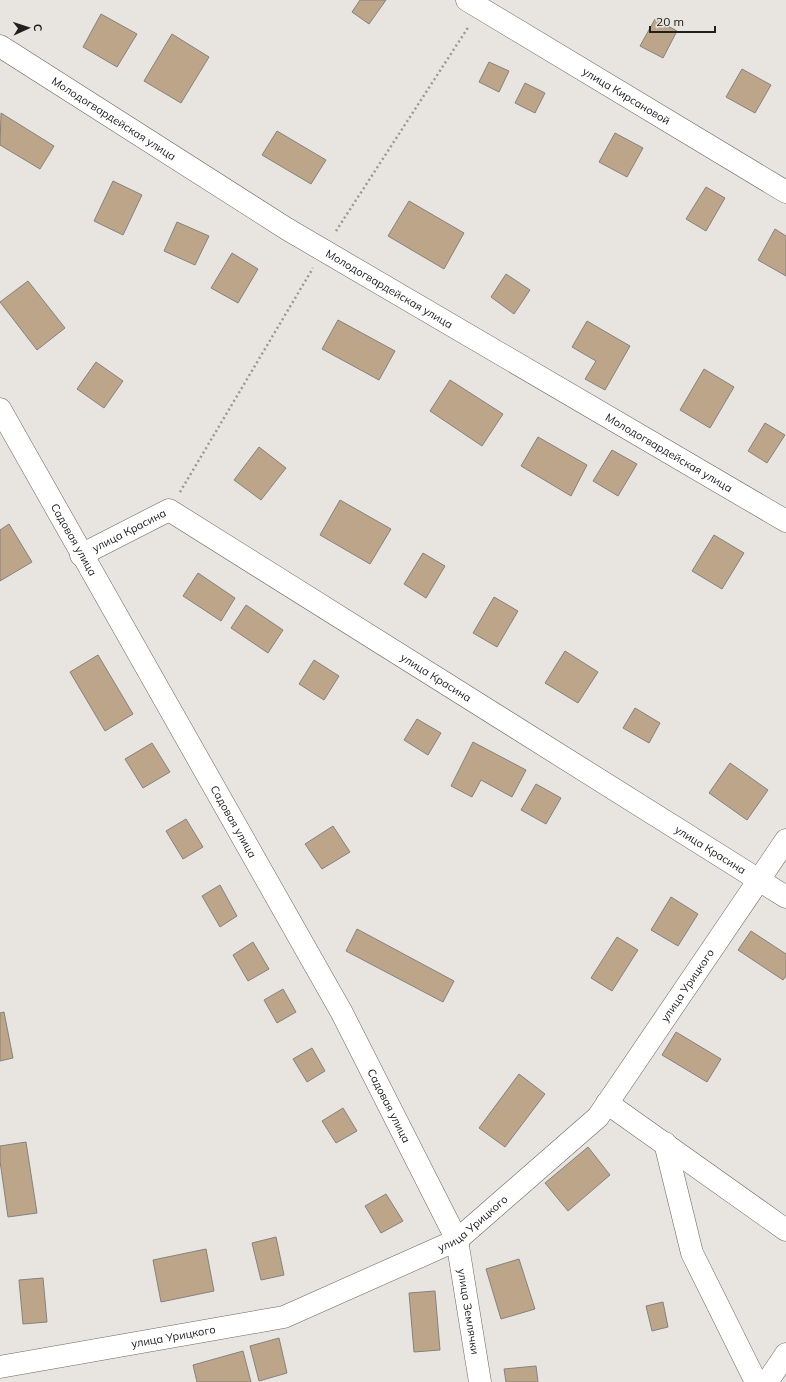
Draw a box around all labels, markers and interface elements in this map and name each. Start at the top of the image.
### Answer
north arrow [8,8,48,48]
scale bar [650,8,715,34]
text: 20 m [656,14,684,29]
text: С [31,23,45,32]
street label: улица Кирсановой [580,64,673,128]
street label: Молодогвардейская улица [49,74,179,163]
street label: Молодогвардейская улица [323,246,455,332]
street label: Молодогвардейская улица [603,410,735,495]
street label: Садовая улица [48,501,100,578]
street label: улица Красина [90,506,168,555]
street label: улица Красина [398,650,474,705]
street label: Садовая улица [207,783,260,860]
street label: улица Красина [672,822,749,877]
street label: улица Урицкого [658,946,717,1025]
street label: Садовая улица [364,1066,414,1145]
street label: улица Урицкого [436,1192,511,1255]
street label: улица Землячки [455,1268,482,1355]
street label: улица Урицкого [130,1322,217,1351]

